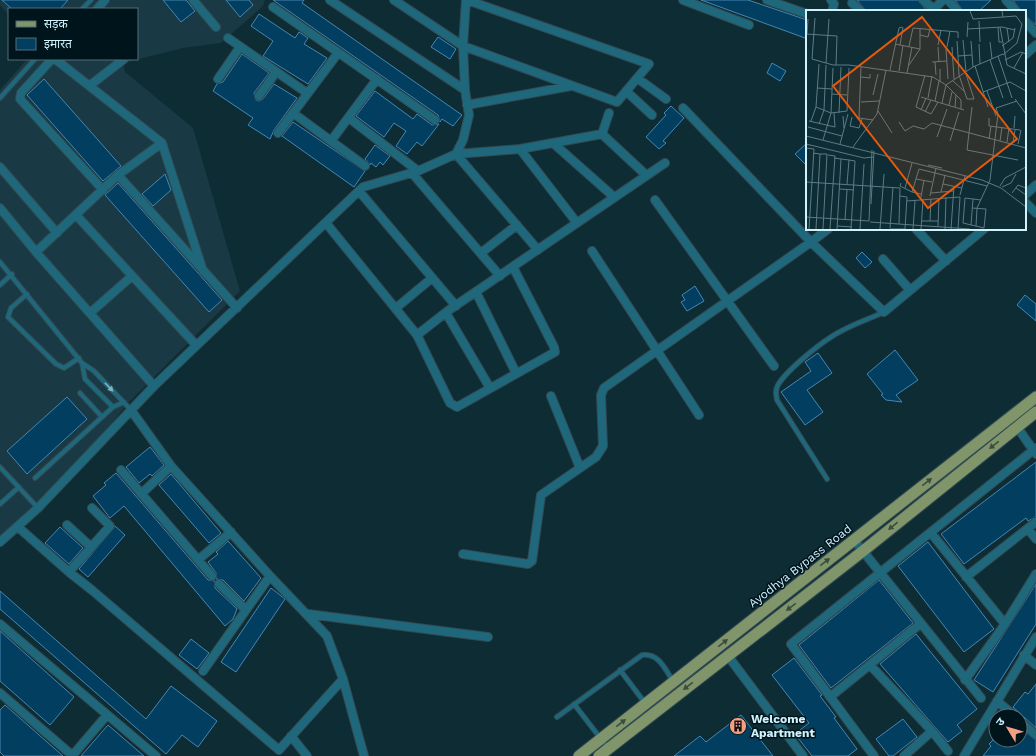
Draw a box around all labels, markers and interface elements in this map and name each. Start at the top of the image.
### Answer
legend [8,8,138,60]
inset map [806,10,1026,230]
text: सड़क [44,17,69,31]
text: इमारत [44,37,73,51]
one-way arrow [104,382,113,392]
one-way arrow [989,440,1000,449]
one-way arrow [922,478,933,486]
street label: Ayodhya Bypass Road [746,522,854,610]
one-way arrow [888,522,898,530]
one-way arrow [820,558,831,567]
one-way arrow [786,602,796,610]
one-way arrow [718,638,729,647]
one-way arrow [683,682,694,691]
north arrow [988,708,1028,748]
place label: Welcome Apartment [751,712,815,740]
text: उ [993,715,1008,729]
building icon: Welcome Apartment [728,716,748,736]
one-way arrow [615,719,626,728]

